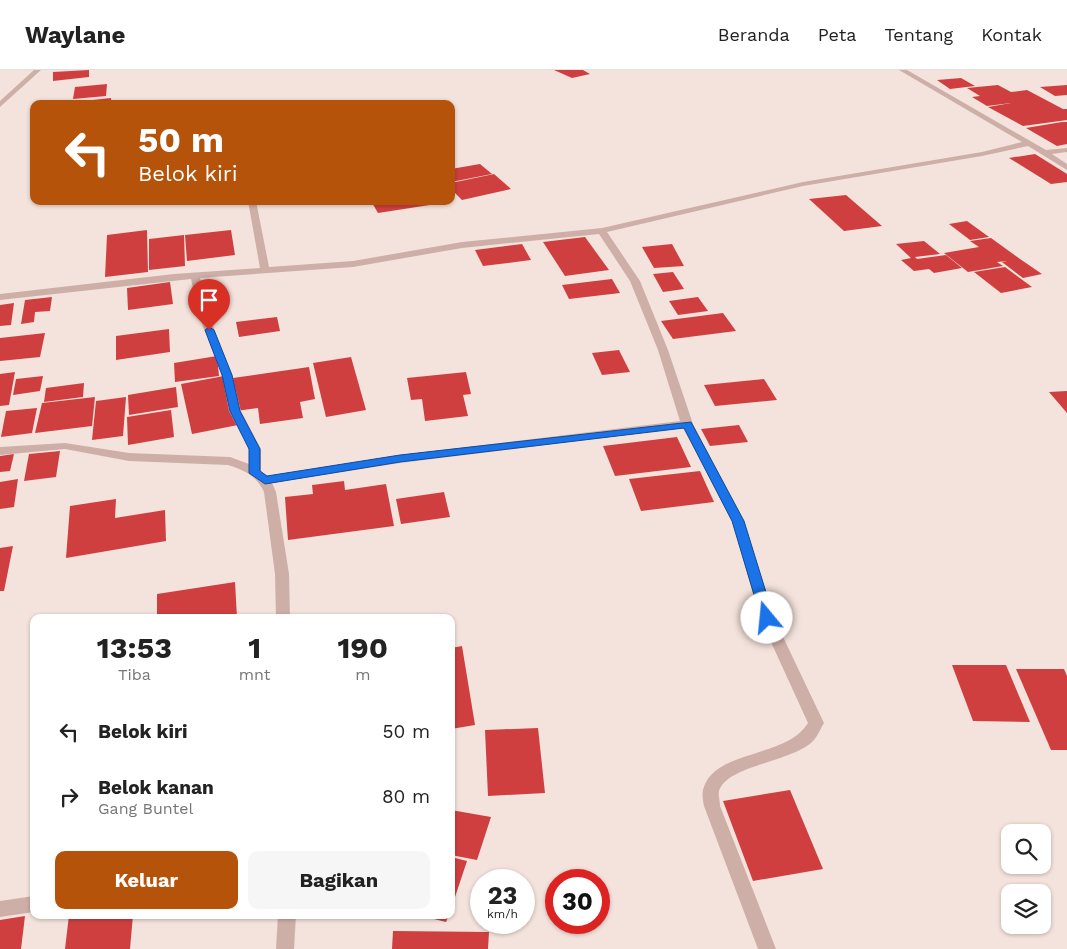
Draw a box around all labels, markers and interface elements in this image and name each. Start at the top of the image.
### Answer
text: Waylane [25,21,125,49]
text: Beranda [718,24,790,45]
text: Peta [818,24,856,45]
text: Tentang [884,24,953,45]
text: Kontak [981,24,1042,45]
text: 50 m [138,119,224,161]
icon: left [55,120,120,185]
text: Belok kiri [138,161,238,186]
pin [188,279,230,330]
icon: arrive [195,286,223,314]
position arrow [740,591,792,643]
text: 13:53 [97,630,172,665]
text: 1 [248,630,261,665]
text: 190 [337,630,388,665]
text: Tiba [118,665,151,684]
text: mnt [239,665,271,684]
text: m [355,665,370,684]
icon: left [55,718,83,746]
text: Belok kiri [98,720,188,743]
text: 50 m [383,720,430,743]
text: Belok kanan [98,776,214,799]
icon: right [55,783,83,811]
text: 80 m [382,785,430,808]
text: Gang Buntel [98,799,193,818]
map controls [1001,824,1051,934]
button: search [1001,824,1051,874]
button: Keluar [55,851,238,909]
button: Bagikan [248,851,430,909]
speed limit sign: 30 [545,869,610,934]
text: 23 [488,881,517,910]
button: layers [1001,884,1051,934]
text: km/h [487,907,518,921]

